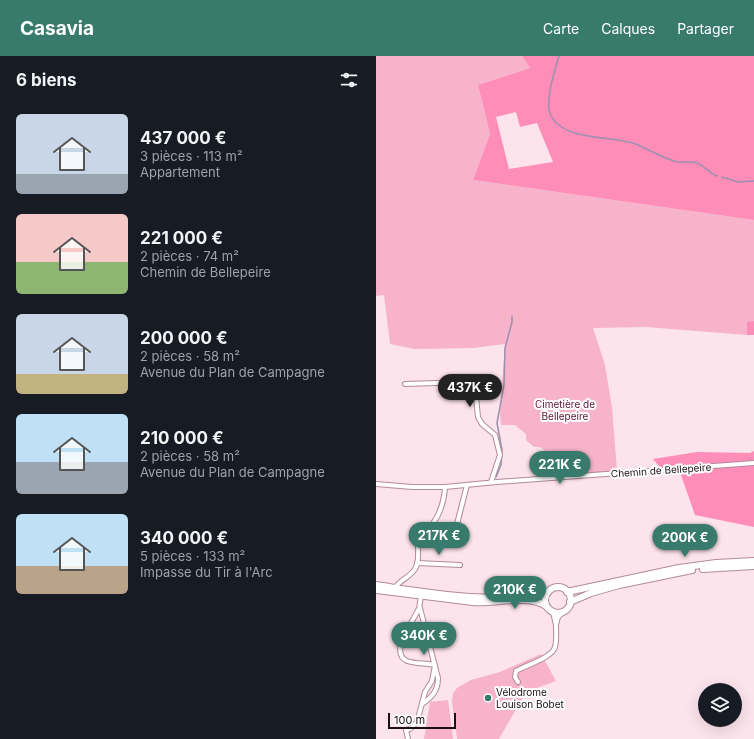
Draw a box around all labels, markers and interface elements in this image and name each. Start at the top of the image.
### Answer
text: Casavia [20,17,94,40]
text: Carte [543,20,579,37]
text: Calques [601,20,655,37]
text: Partager [677,20,734,37]
icon: filters [338,69,360,91]
text: 6 biens [16,70,77,90]
text: 437 000 € [140,128,226,148]
icon: home [48,130,96,178]
text: 3 pièces · 113 m² [140,148,243,164]
text: Appartement [140,164,220,180]
text: 221 000 € [140,228,223,248]
icon: home [48,230,96,278]
text: 2 pièces · 74 m² [140,248,239,264]
text: Chemin de Bellepeire [140,264,271,280]
text: 200 000 € [140,328,228,348]
icon: home [48,330,96,378]
text: 2 pièces · 58 m² [140,348,240,364]
text: Avenue du Plan de Campagne [140,364,325,380]
pin: 437K € [437,374,503,408]
text: 437K € [447,379,493,395]
park label: Cimetière de Bellepeire [535,398,595,422]
text: 210 000 € [140,428,224,448]
icon: home [48,430,96,478]
text: 2 pièces · 58 m² [140,448,240,464]
pin: 221K € [527,451,593,485]
text: 221K € [538,456,582,472]
street label: Chemin de Bellepeire [610,460,712,479]
text: Avenue du Plan de Campagne [140,464,325,480]
pin: 217K € [406,522,472,556]
pin: 200K € [652,524,718,558]
text: 217K € [418,527,460,543]
text: 340 000 € [140,528,228,548]
text: 200K € [661,529,709,545]
icon: home [48,530,96,578]
text: 5 pièces · 133 m² [140,548,245,564]
text: Impasse du Tir à l'Arc [140,564,273,580]
pin: 210K € [482,576,548,610]
text: 210K € [493,581,537,597]
pin: 340K € [391,622,457,656]
text: 340K € [400,627,448,643]
map controls [698,683,742,727]
button: layers [698,683,742,727]
place label: Vélodrome Louison Bobet [496,686,564,710]
marker: Vélodrome Louison Bobet [483,693,493,703]
scale bar [388,711,456,730]
text: 100 m [394,713,425,727]

